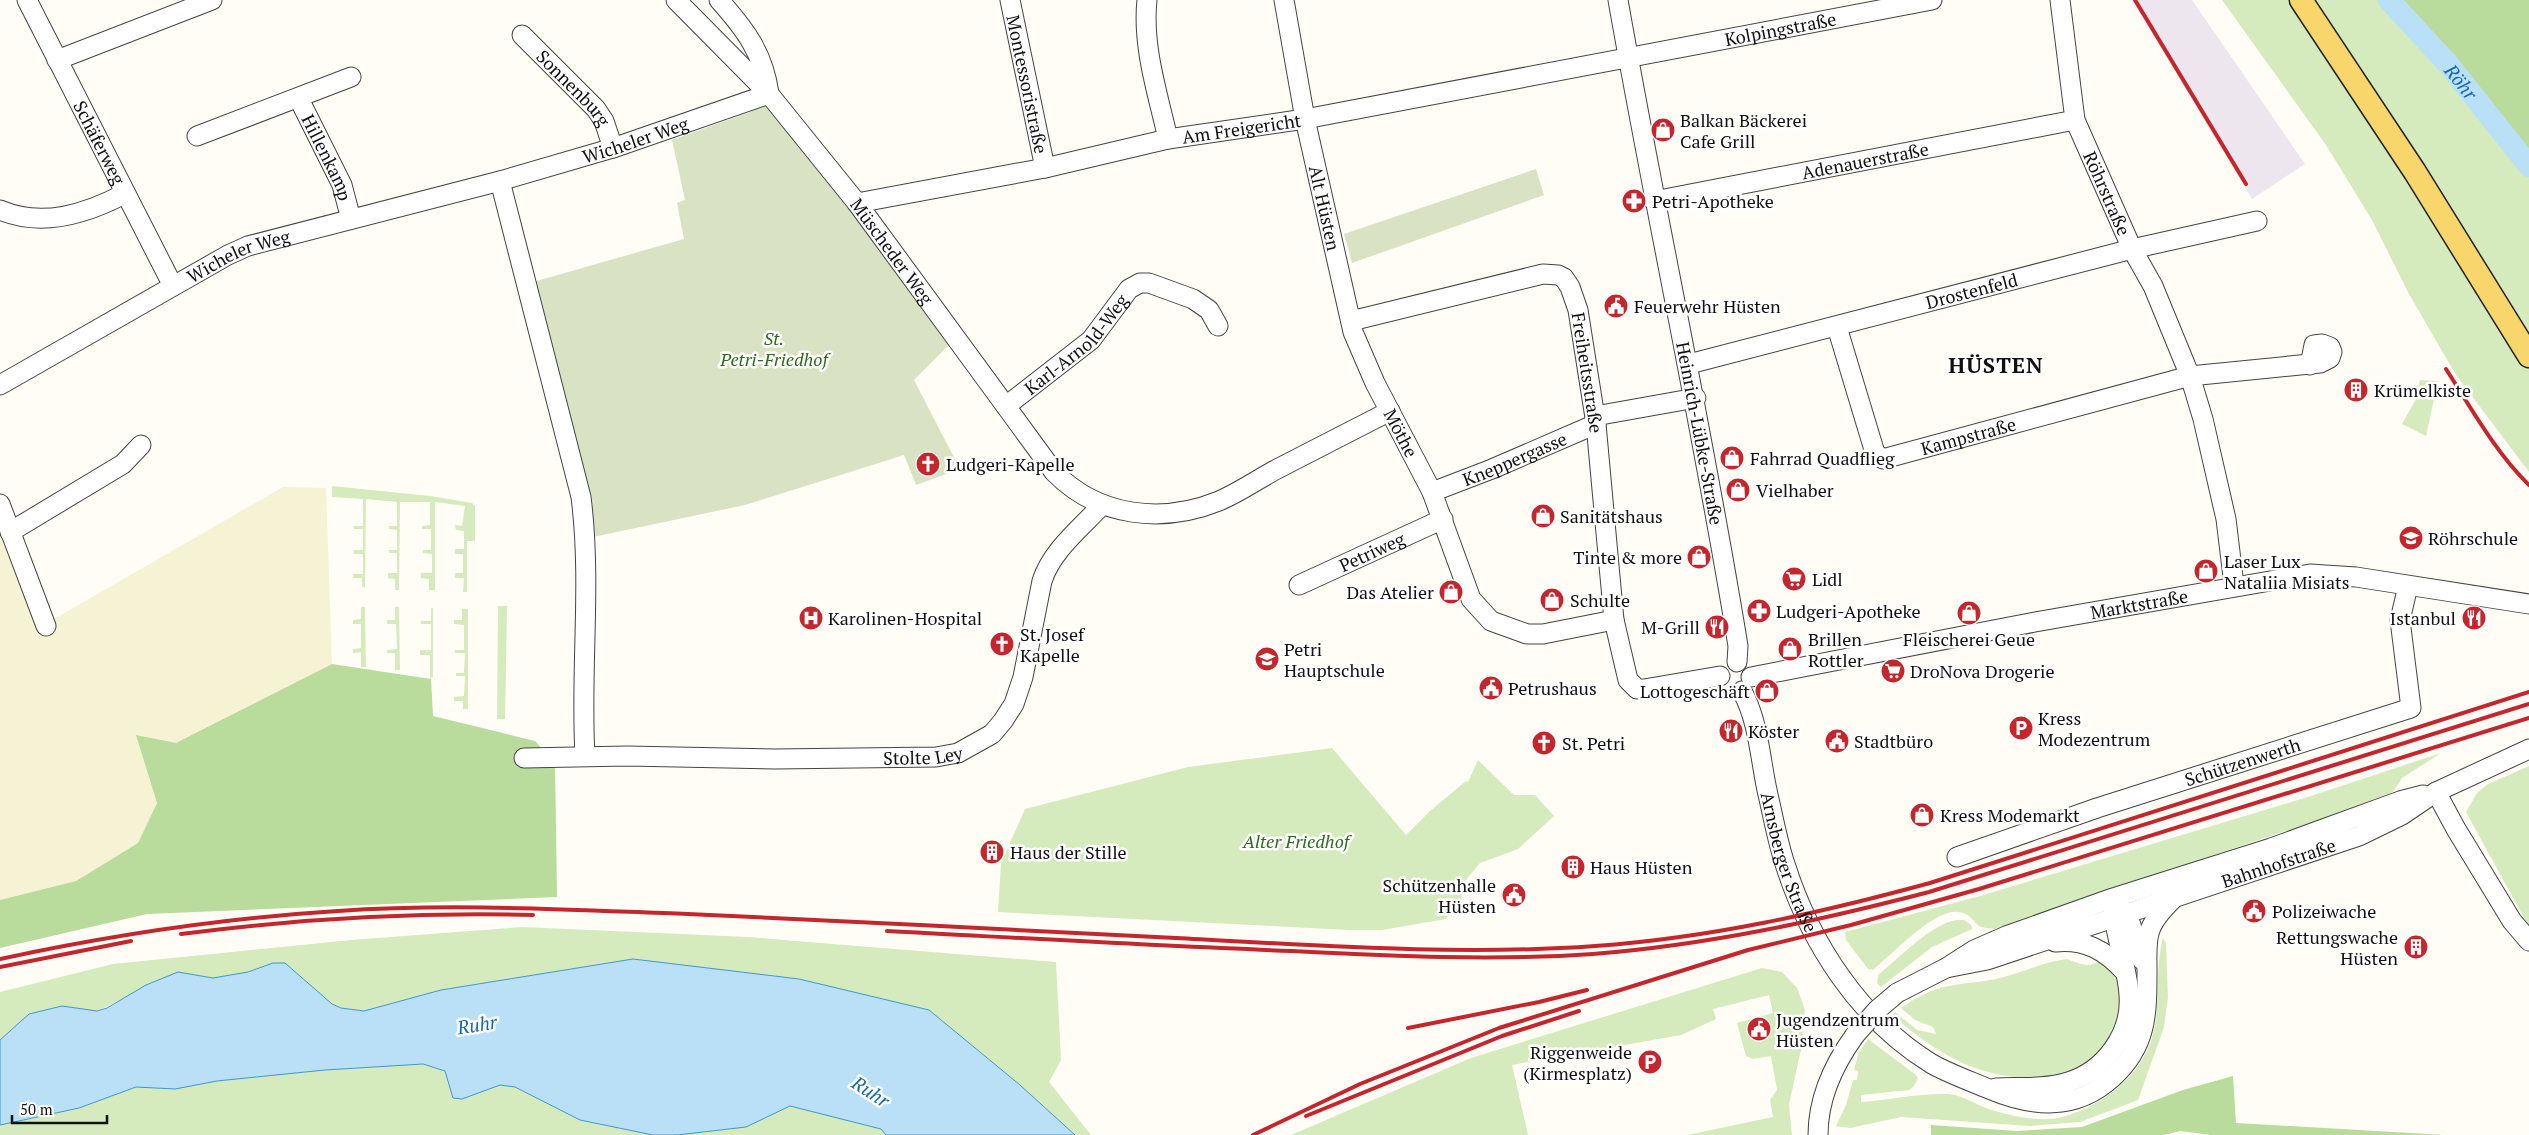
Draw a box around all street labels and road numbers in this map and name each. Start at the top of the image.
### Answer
street label: Kolpingstraße [1723,6,1838,51]
street label: Montessoristraße [1001,13,1054,156]
street label: Sonnenburg [531,44,616,131]
street label: Schäferweg [68,96,131,189]
street label: Am Freigericht [1181,108,1303,149]
street label: Hillenkamp [296,110,358,203]
street label: Wicheler Weg [579,111,692,168]
street label: Adenauerstraße [1800,136,1931,184]
street label: Röhrstraße [2078,147,2136,239]
street label: Alt Hüsten [1304,163,1346,253]
street label: Müscheder Weg [845,193,940,310]
street label: Wicheler Weg [182,224,293,288]
street label: Drostenfeld [1923,267,2020,314]
street label: Karl-Arnold-Weg [1019,289,1134,400]
street label: Freiheitsstraße [1567,311,1609,434]
street label: Heinrich-Lübke-Straße [1671,340,1729,527]
street label: Möthe [1378,404,1424,461]
street label: Kampstraße [1918,412,2019,460]
street label: Kneppergasse [1459,426,1570,491]
street label: Petriweg [1335,526,1409,577]
street label: Marktstraße [2088,584,2190,624]
street label: Schützenwerth [2182,732,2304,791]
street label: Stolte Ley [883,740,965,770]
street label: Arnsberger Straße [1756,789,1823,936]
street label: Bahnhofstraße [2218,833,2339,893]

